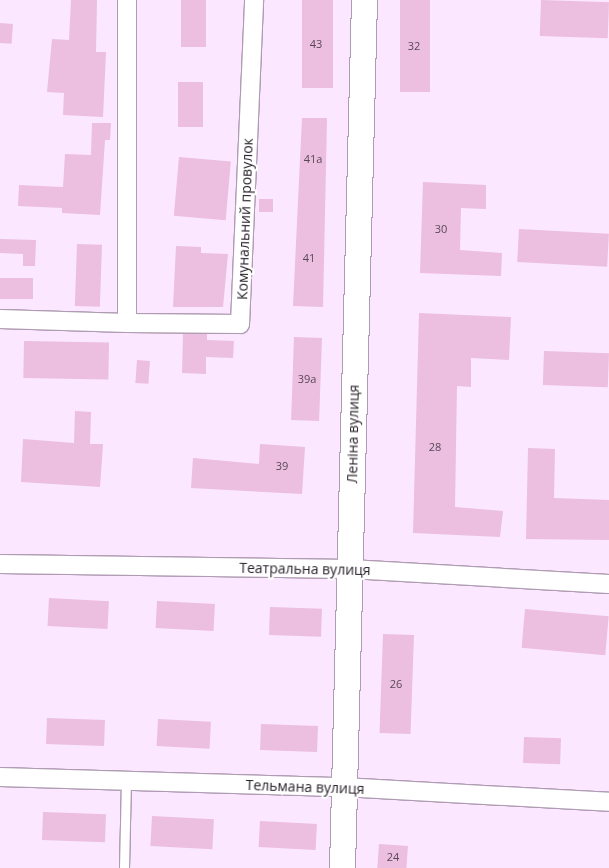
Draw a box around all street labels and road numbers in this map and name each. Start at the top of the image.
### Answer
street label: Комунальний провулок [234,138,256,300]
street label: Леніна вулиця [344,384,362,484]
street label: Театральна вулиця [239,559,371,579]
street label: Тельмана вулиця [245,777,365,797]

